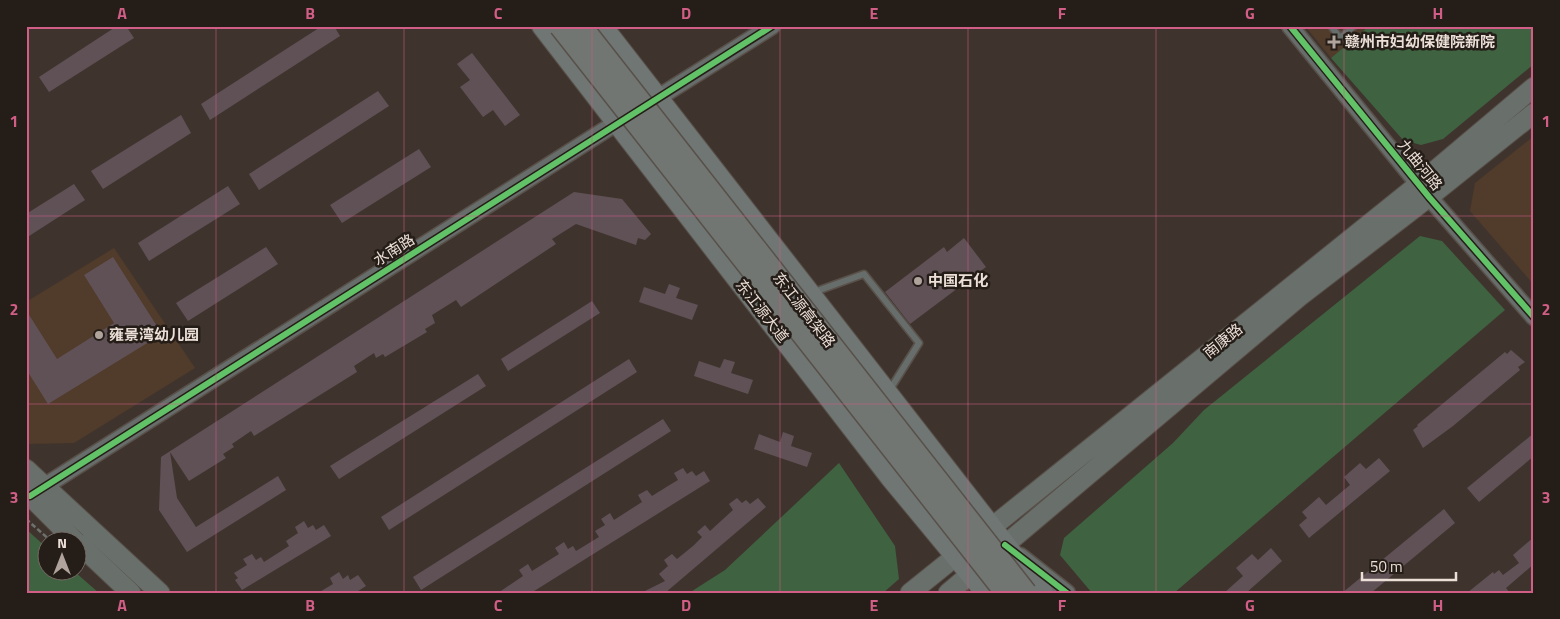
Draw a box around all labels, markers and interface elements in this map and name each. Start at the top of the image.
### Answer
text: A [117,1,127,25]
text: B [305,1,315,25]
text: C [494,1,503,25]
text: D [681,1,691,25]
text: E [870,1,879,25]
text: F [1058,1,1067,25]
text: G [1245,1,1255,25]
text: H [1433,1,1443,25]
place label: 赣州市妇幼保健院新院 [1345,30,1495,53]
marker: 赣州市妇幼保健院新院 [1327,35,1341,49]
text: 1 [10,109,18,133]
text: 1 [1542,109,1550,133]
street label: 九曲河路 [1393,134,1448,195]
street label: 水南路 [369,228,419,271]
street label: 东江源高架路 [768,267,841,352]
place label: 中国石化 [928,269,988,292]
street label: 东江源大道 [730,274,795,347]
marker: 中国石化 [912,275,924,287]
text: 2 [10,297,18,321]
text: 2 [1542,297,1550,321]
street label: 南康路 [1198,318,1247,364]
place label: 雍景湾幼儿园 [109,323,199,346]
marker: 雍景湾幼儿园 [93,329,105,341]
text: 3 [10,485,18,509]
text: 3 [1542,485,1550,509]
north arrow [38,532,88,582]
text: N [57,532,67,553]
scale bar [1362,549,1456,581]
text: 50 m [1370,555,1403,578]
text: A [117,593,127,617]
text: B [305,593,315,617]
text: C [494,593,503,617]
text: D [681,593,691,617]
text: E [870,593,879,617]
text: F [1058,593,1067,617]
text: G [1245,593,1255,617]
text: H [1433,593,1443,617]

